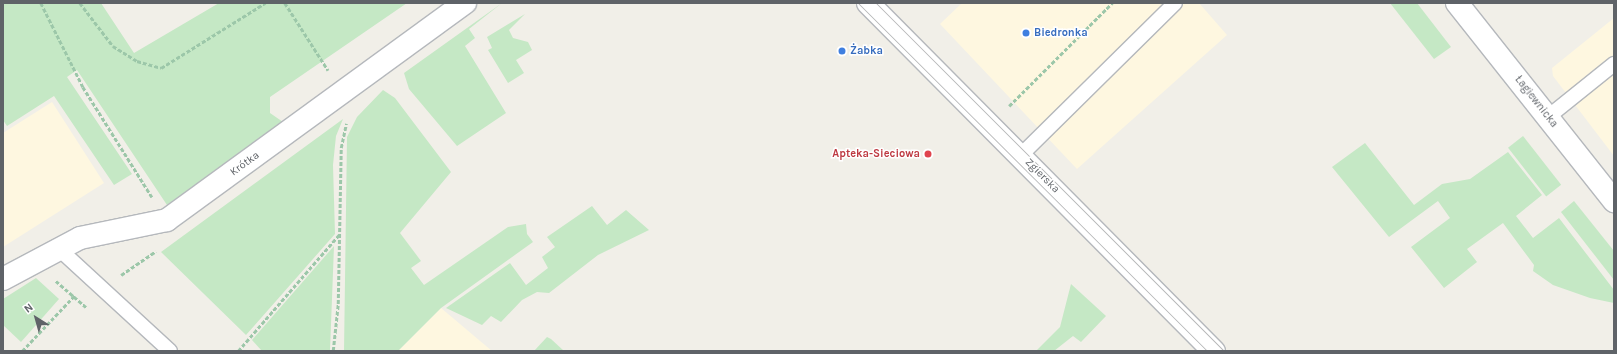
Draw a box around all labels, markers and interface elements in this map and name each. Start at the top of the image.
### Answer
place label: Biedronka [1034,26,1088,40]
marker: Biedronka [1021,28,1031,38]
place label: Żabka [850,44,883,58]
marker: Żabka [837,46,847,56]
street label: Łagiewnicka [1512,73,1560,131]
place label: Apteka-Sieciowa [832,147,920,161]
street label: Krótka [228,149,262,179]
marker: Apteka-Sieciowa [923,149,933,159]
street label: Zgierska [1022,156,1062,196]
north arrow [16,298,56,338]
text: N [21,300,36,316]

